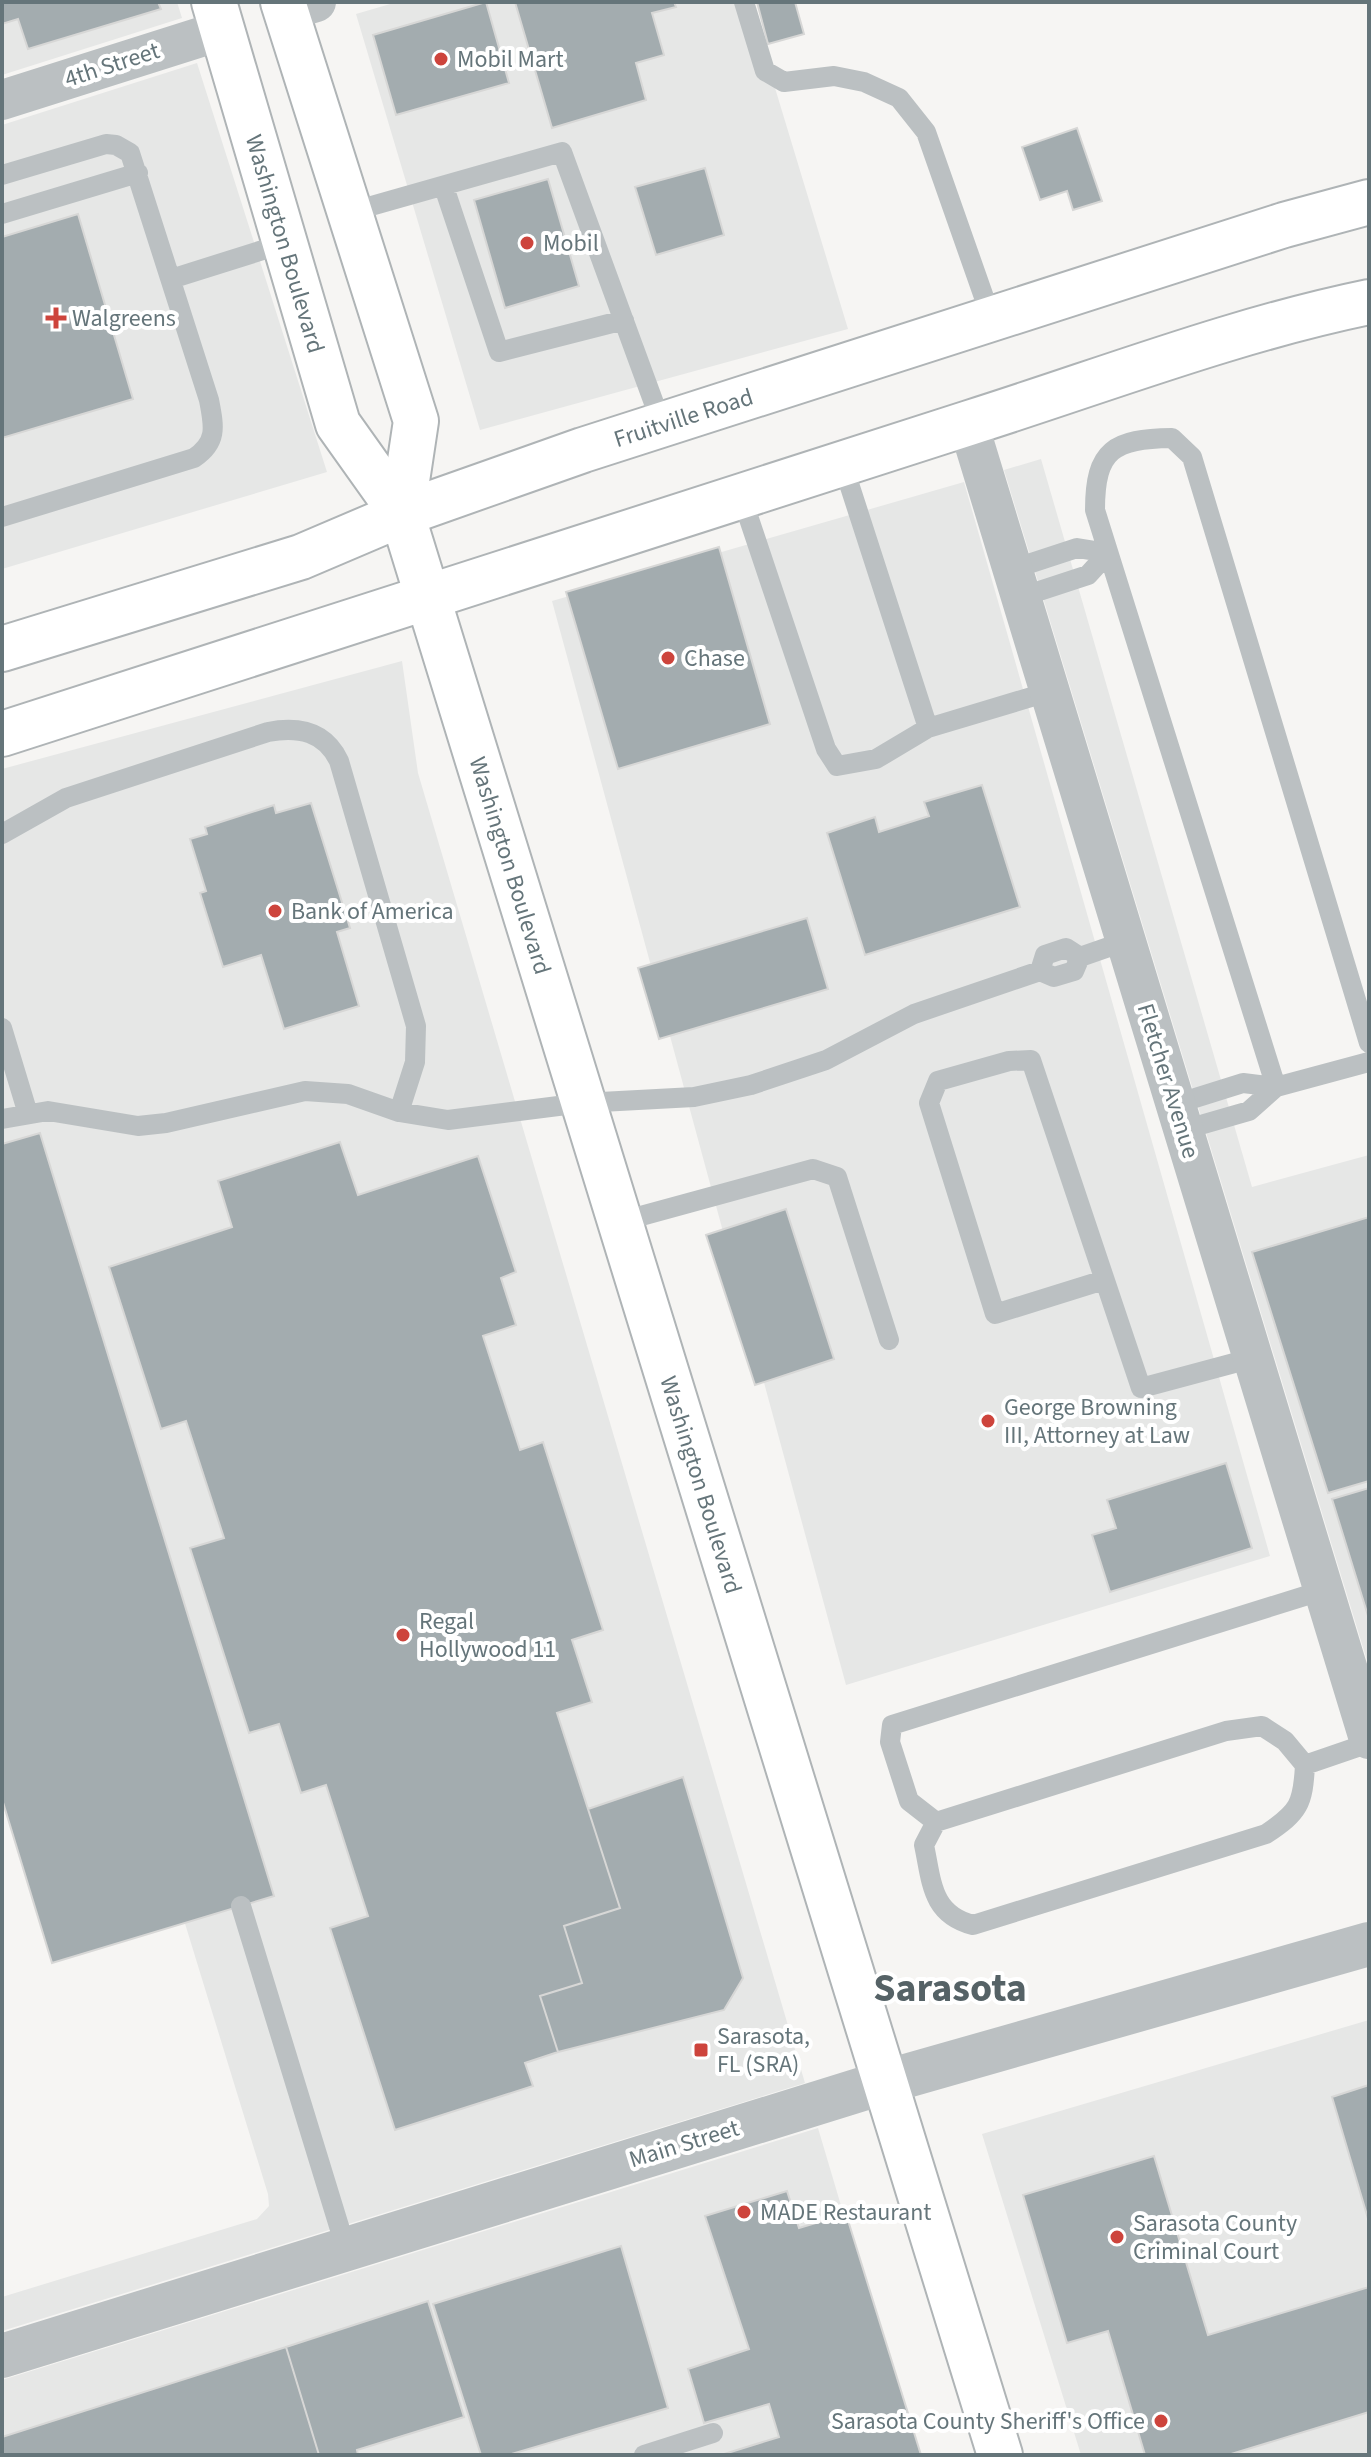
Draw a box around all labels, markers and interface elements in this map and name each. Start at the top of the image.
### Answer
street label: 4th Street [60,33,164,97]
place label: Mobil Mart [457,42,564,77]
marker: Mobil Mart [432,50,450,68]
street label: Washington Boulevard [236,130,334,357]
place label: Mobil [543,226,599,261]
marker: Mobil [518,234,536,252]
place label: Walgreens [72,301,176,336]
marker: Walgreens [47,309,65,327]
street label: Fruitville Road [609,379,757,457]
place label: Chase [684,641,745,676]
marker: Chase [659,649,677,667]
street label: Washington Boulevard [460,752,560,979]
place label: Bank of America [291,894,454,929]
marker: Bank of America [266,902,284,920]
street label: Fletcher Avenue [1128,999,1208,1163]
street label: Washington Boulevard [651,1371,751,1598]
place label: George Browning III, Attorney at Law [1004,1390,1190,1453]
marker: George Browning III, Attorney at Law [979,1412,997,1430]
place label: Regal Hollywood 11 [419,1604,556,1667]
marker: Regal Hollywood 11 [394,1626,412,1644]
district label: Sarasota [873,1960,1027,2017]
place label: Sarasota, FL (SRA) [717,2019,810,2082]
marker: Sarasota, FL (SRA) [692,2041,710,2059]
street label: Main Street [625,2111,743,2177]
place label: MADE Restaurant [760,2195,931,2230]
marker: MADE Restaurant [735,2203,753,2221]
place label: Sarasota County Criminal Court [1133,2206,1297,2269]
marker: Sarasota County Criminal Court [1108,2228,1126,2246]
place label: Sarasota County Sheriff's Office [831,2404,1145,2439]
marker: Sarasota County Sheriff's Office [1152,2412,1170,2430]

